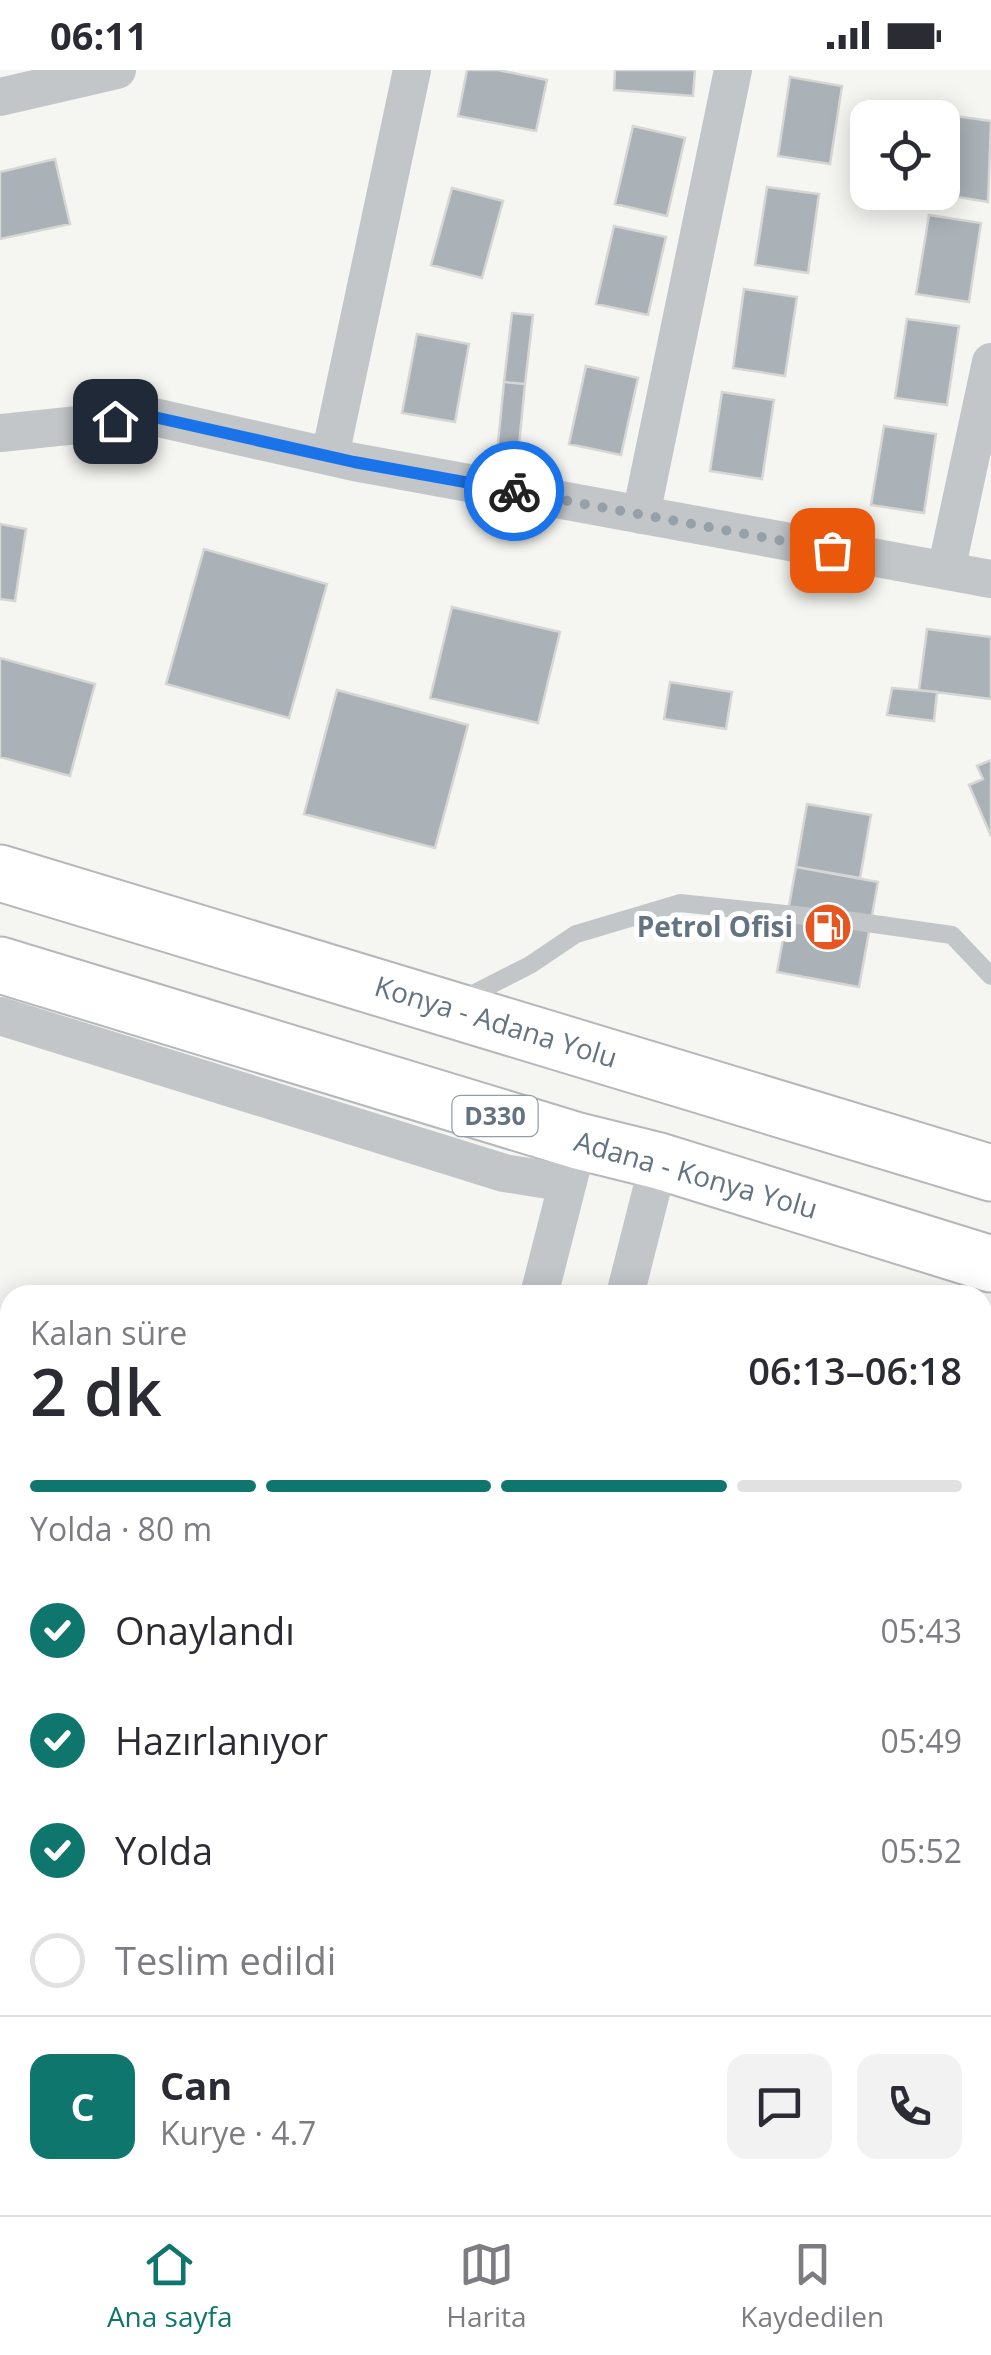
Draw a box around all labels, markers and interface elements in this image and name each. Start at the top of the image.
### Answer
text: 06:11 [50,9,148,61]
map controls [850,100,960,210]
button: locate [850,100,960,210]
pin [73,379,158,464]
icon: home [88,394,143,449]
courier [464,441,564,541]
icon: bike [487,464,542,519]
pin [790,508,875,593]
icon: bag [805,523,860,578]
fuel station icon: Petrol Ofisi [802,901,854,953]
place label: Petrol Ofisi [637,907,793,945]
street label: Konya - Adana Yolu [371,966,622,1076]
road number: D330 [452,1096,538,1136]
street label: Adana - Konya Yolu [570,1121,822,1227]
text: Kalan süre [30,1311,187,1354]
text: 06:13–06:18 [748,1344,962,1396]
text: 2 dk [30,1347,162,1435]
text: Yolda · 80 m [30,1507,212,1550]
icon: check [30,1603,85,1658]
text: Onaylandı [115,1604,295,1656]
text: 05:43 [880,1609,962,1652]
icon: check [30,1713,85,1768]
text: Hazırlanıyor [115,1714,328,1766]
text: 05:49 [880,1719,962,1762]
icon: check [30,1823,85,1878]
text: Yolda [115,1824,213,1876]
text: 05:52 [880,1829,962,1872]
text: Teslim edildi [115,1934,336,1986]
button: chat [727,2054,832,2159]
button: phone [857,2054,962,2159]
text: Can [160,2059,232,2111]
text: C [70,2080,95,2132]
text: Kurye · 4.7 [160,2111,316,2154]
tab: Ana sayfa [107,2237,233,2335]
tab: Harita [446,2237,527,2335]
tab: Kaydedilen [740,2237,884,2335]

